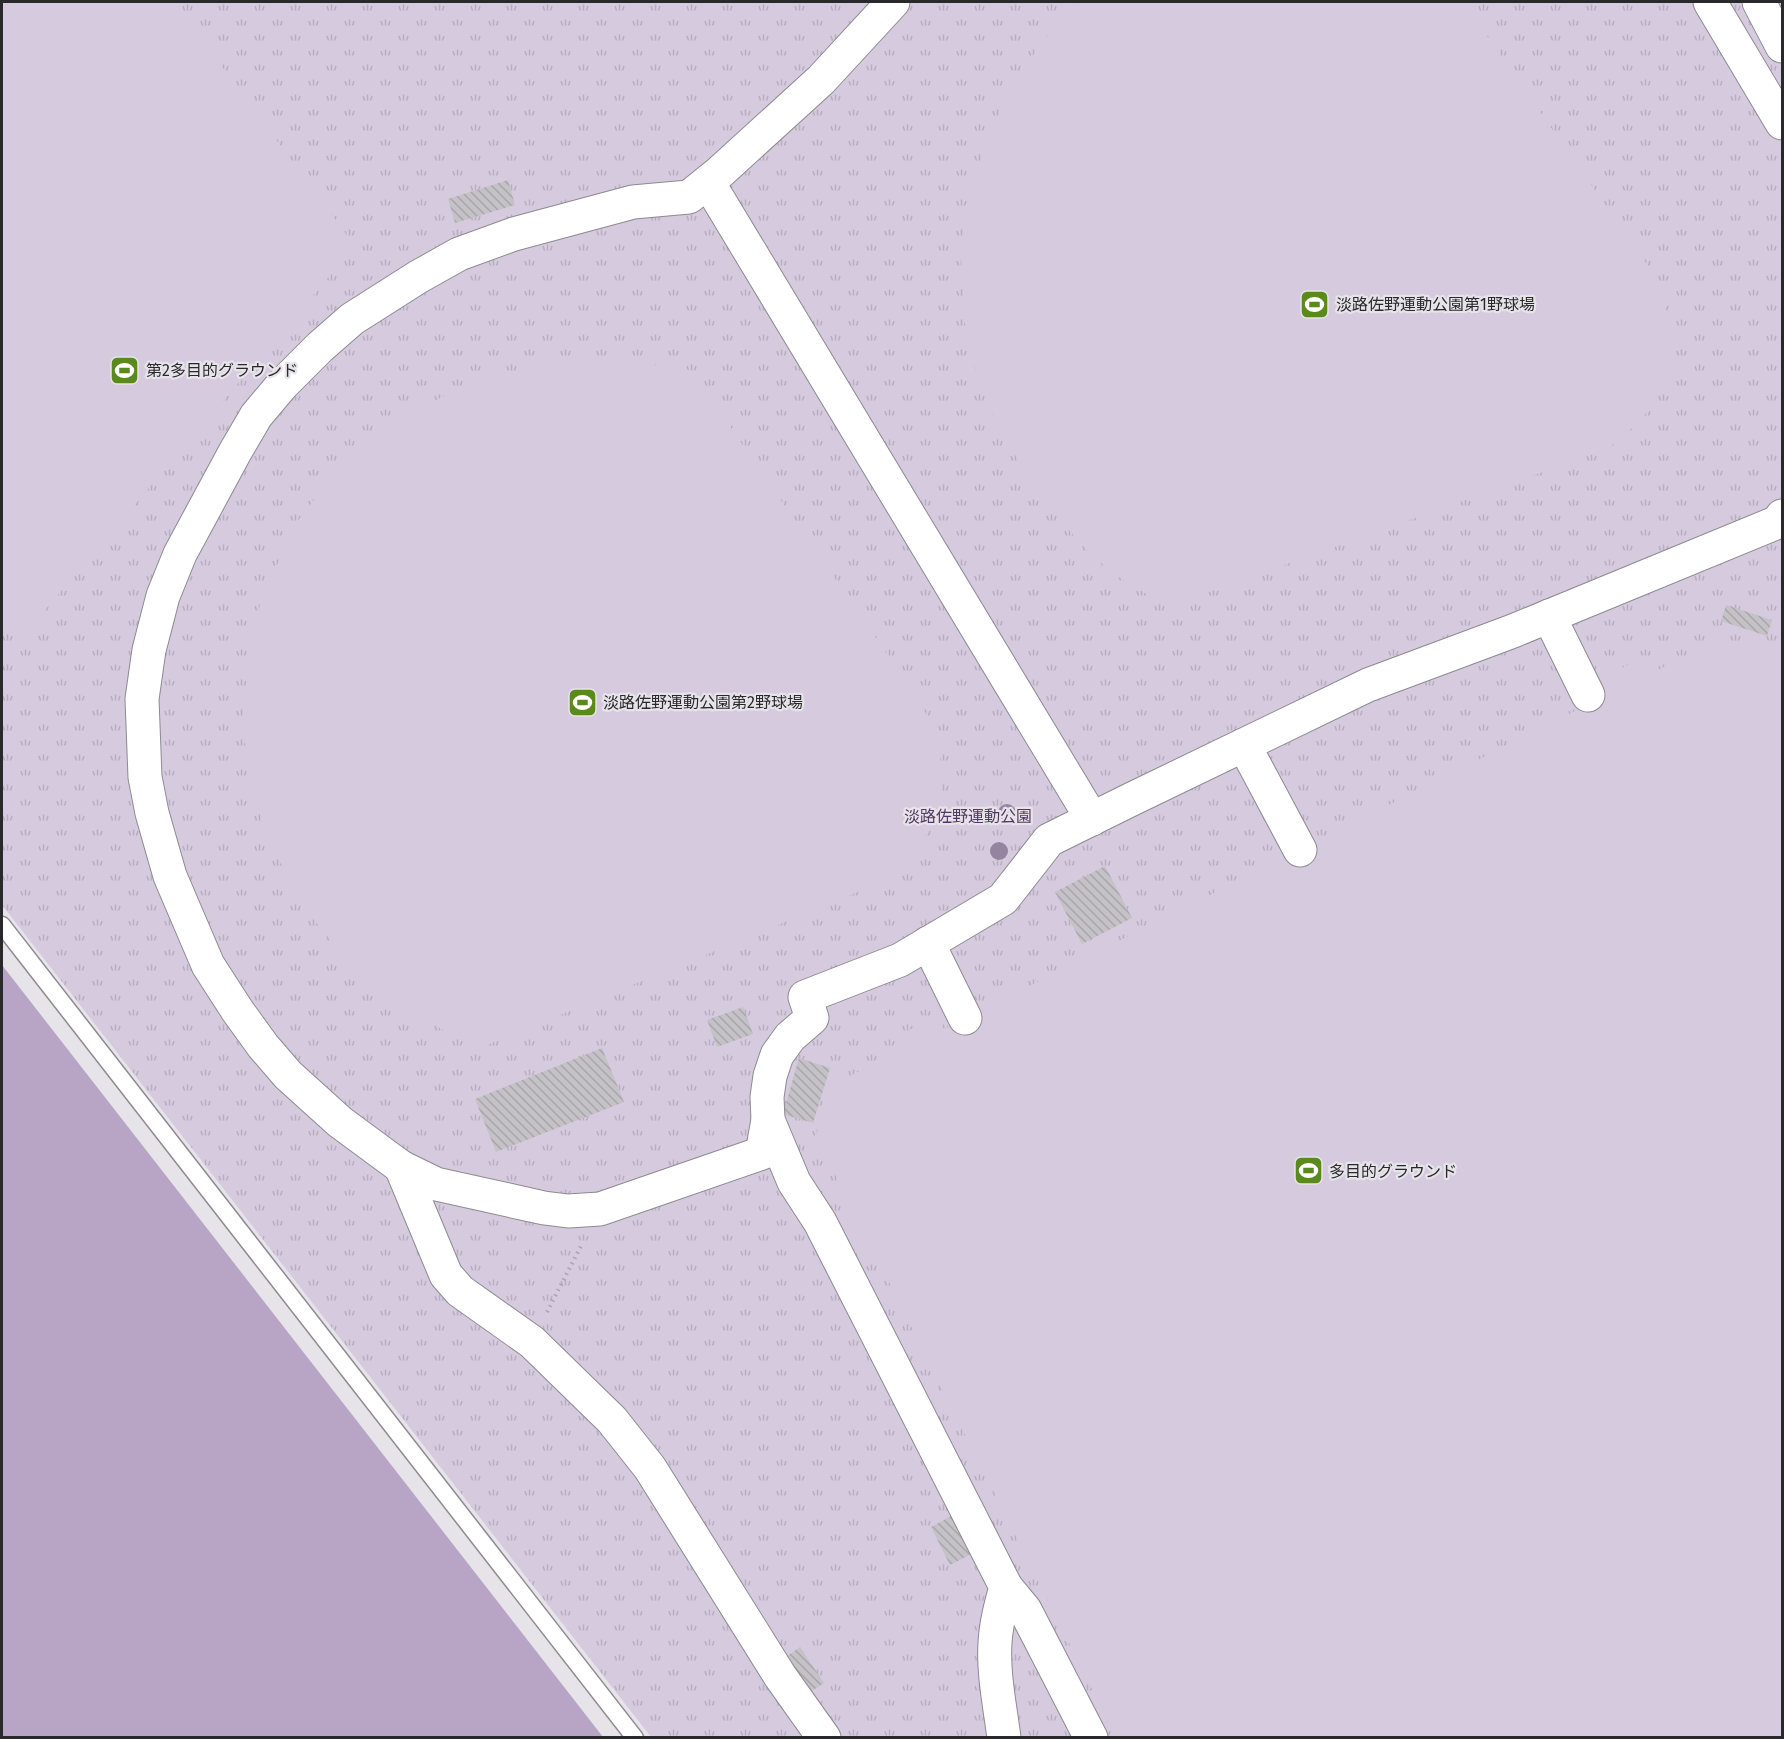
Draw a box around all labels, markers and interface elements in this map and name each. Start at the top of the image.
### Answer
sports icon: 淡路佐野運動公園第1野球場 [1299,288,1331,320]
place label: 淡路佐野運動公園第1野球場 [1336,295,1535,314]
sports icon: 第2多目的グラウンド [109,354,141,386]
place label: 第2多目的グラウンド [146,361,298,380]
sports icon: 淡路佐野運動公園第2野球場 [566,686,598,718]
place label: 淡路佐野運動公園第2野球場 [603,693,803,712]
park label: 淡路佐野運動公園 [904,807,1032,826]
sports icon: 多目的グラウンド [1292,1155,1324,1187]
place label: 多目的グラウンド [1329,1162,1457,1181]

